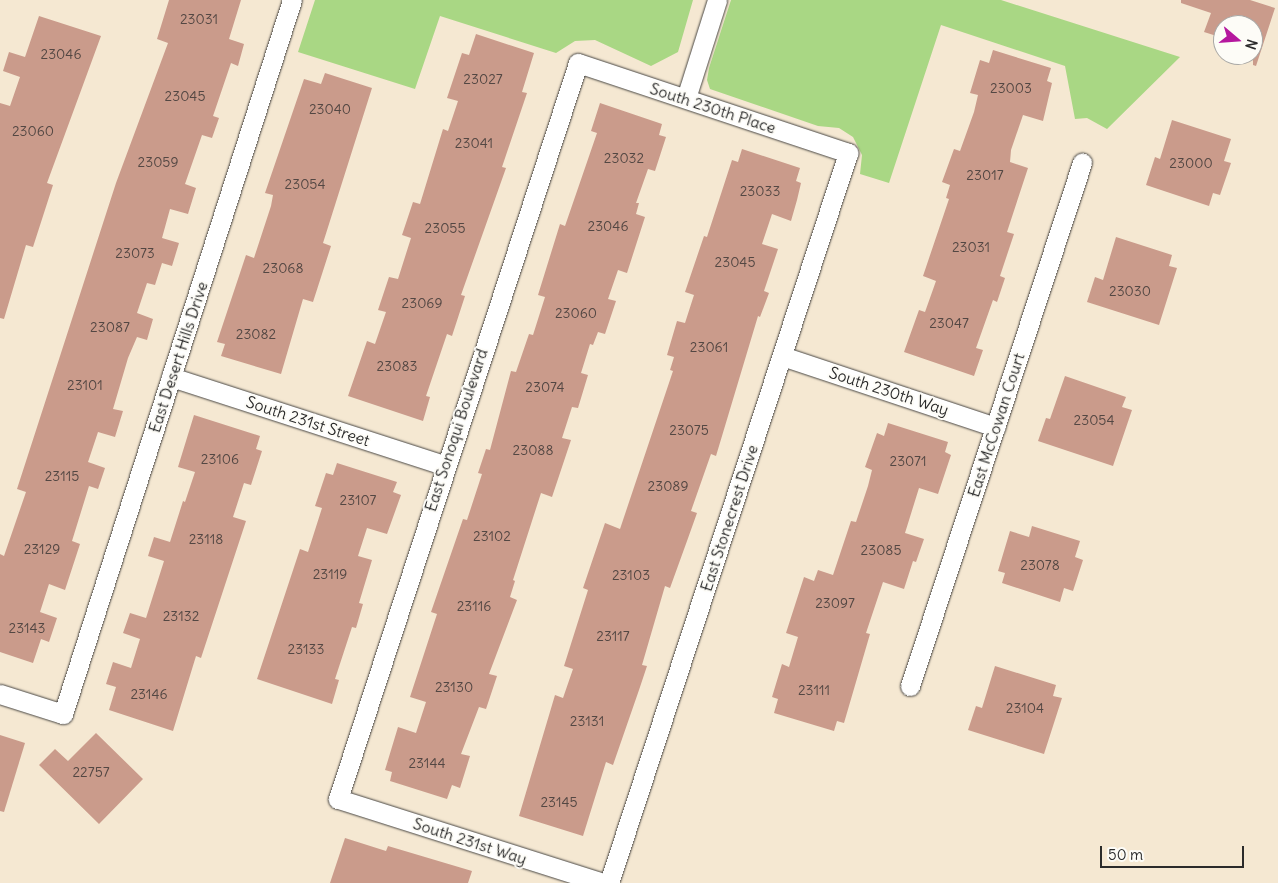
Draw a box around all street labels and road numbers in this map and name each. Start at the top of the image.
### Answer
street label: South 230th Place [648,79,778,137]
street label: East Desert Hills Drive [145,279,211,435]
street label: East Sonoqui Boulevard [421,346,491,514]
street label: East McCowan Court [964,351,1028,499]
street label: South 230th Way [827,363,951,419]
street label: South 231st Street [244,392,372,450]
street label: East Stonecrest Drive [696,442,762,594]
street label: South 231st Way [411,814,529,868]

